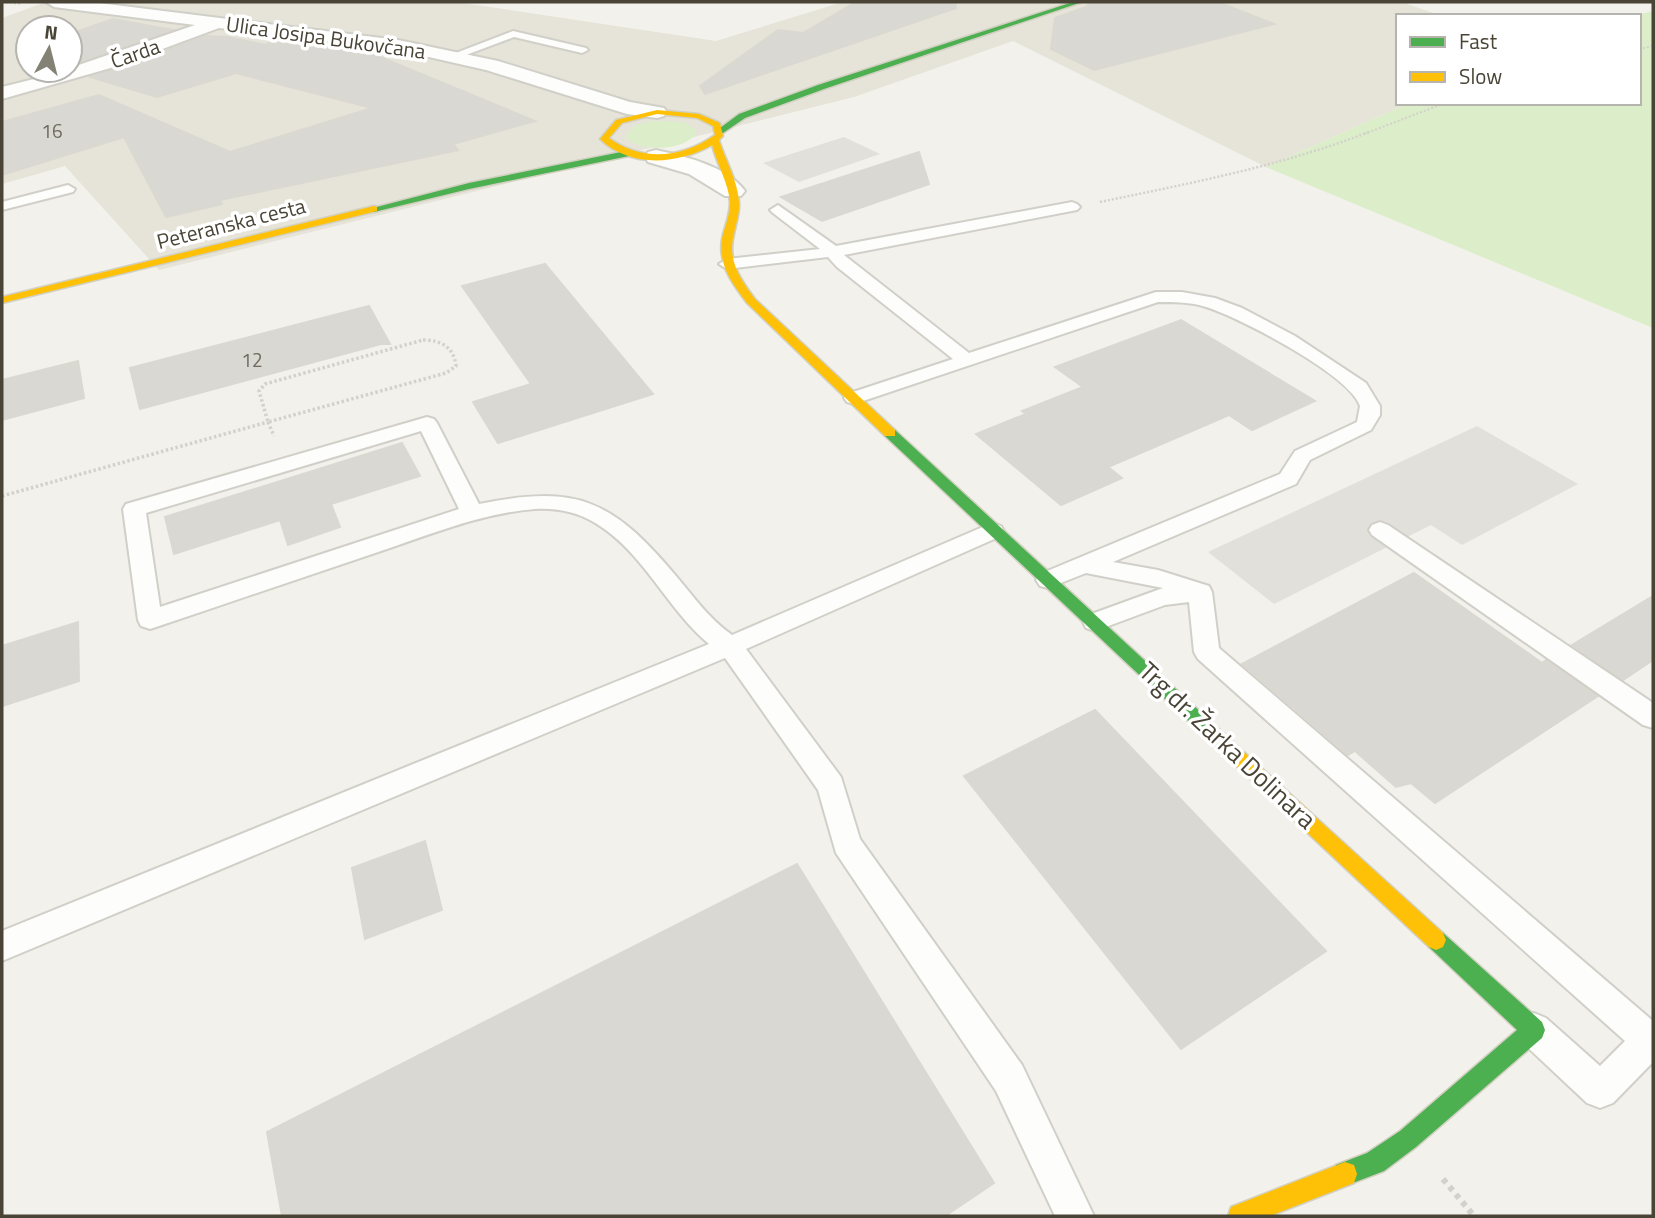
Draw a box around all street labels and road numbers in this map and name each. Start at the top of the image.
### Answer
street label: Ulica Josipa Bukovčana [224,7,428,67]
street label: Čarda [106,29,165,76]
street label: Peteranska cesta [153,189,309,257]
street label: Trg dr. Žarka Dolinara [1130,652,1326,838]

